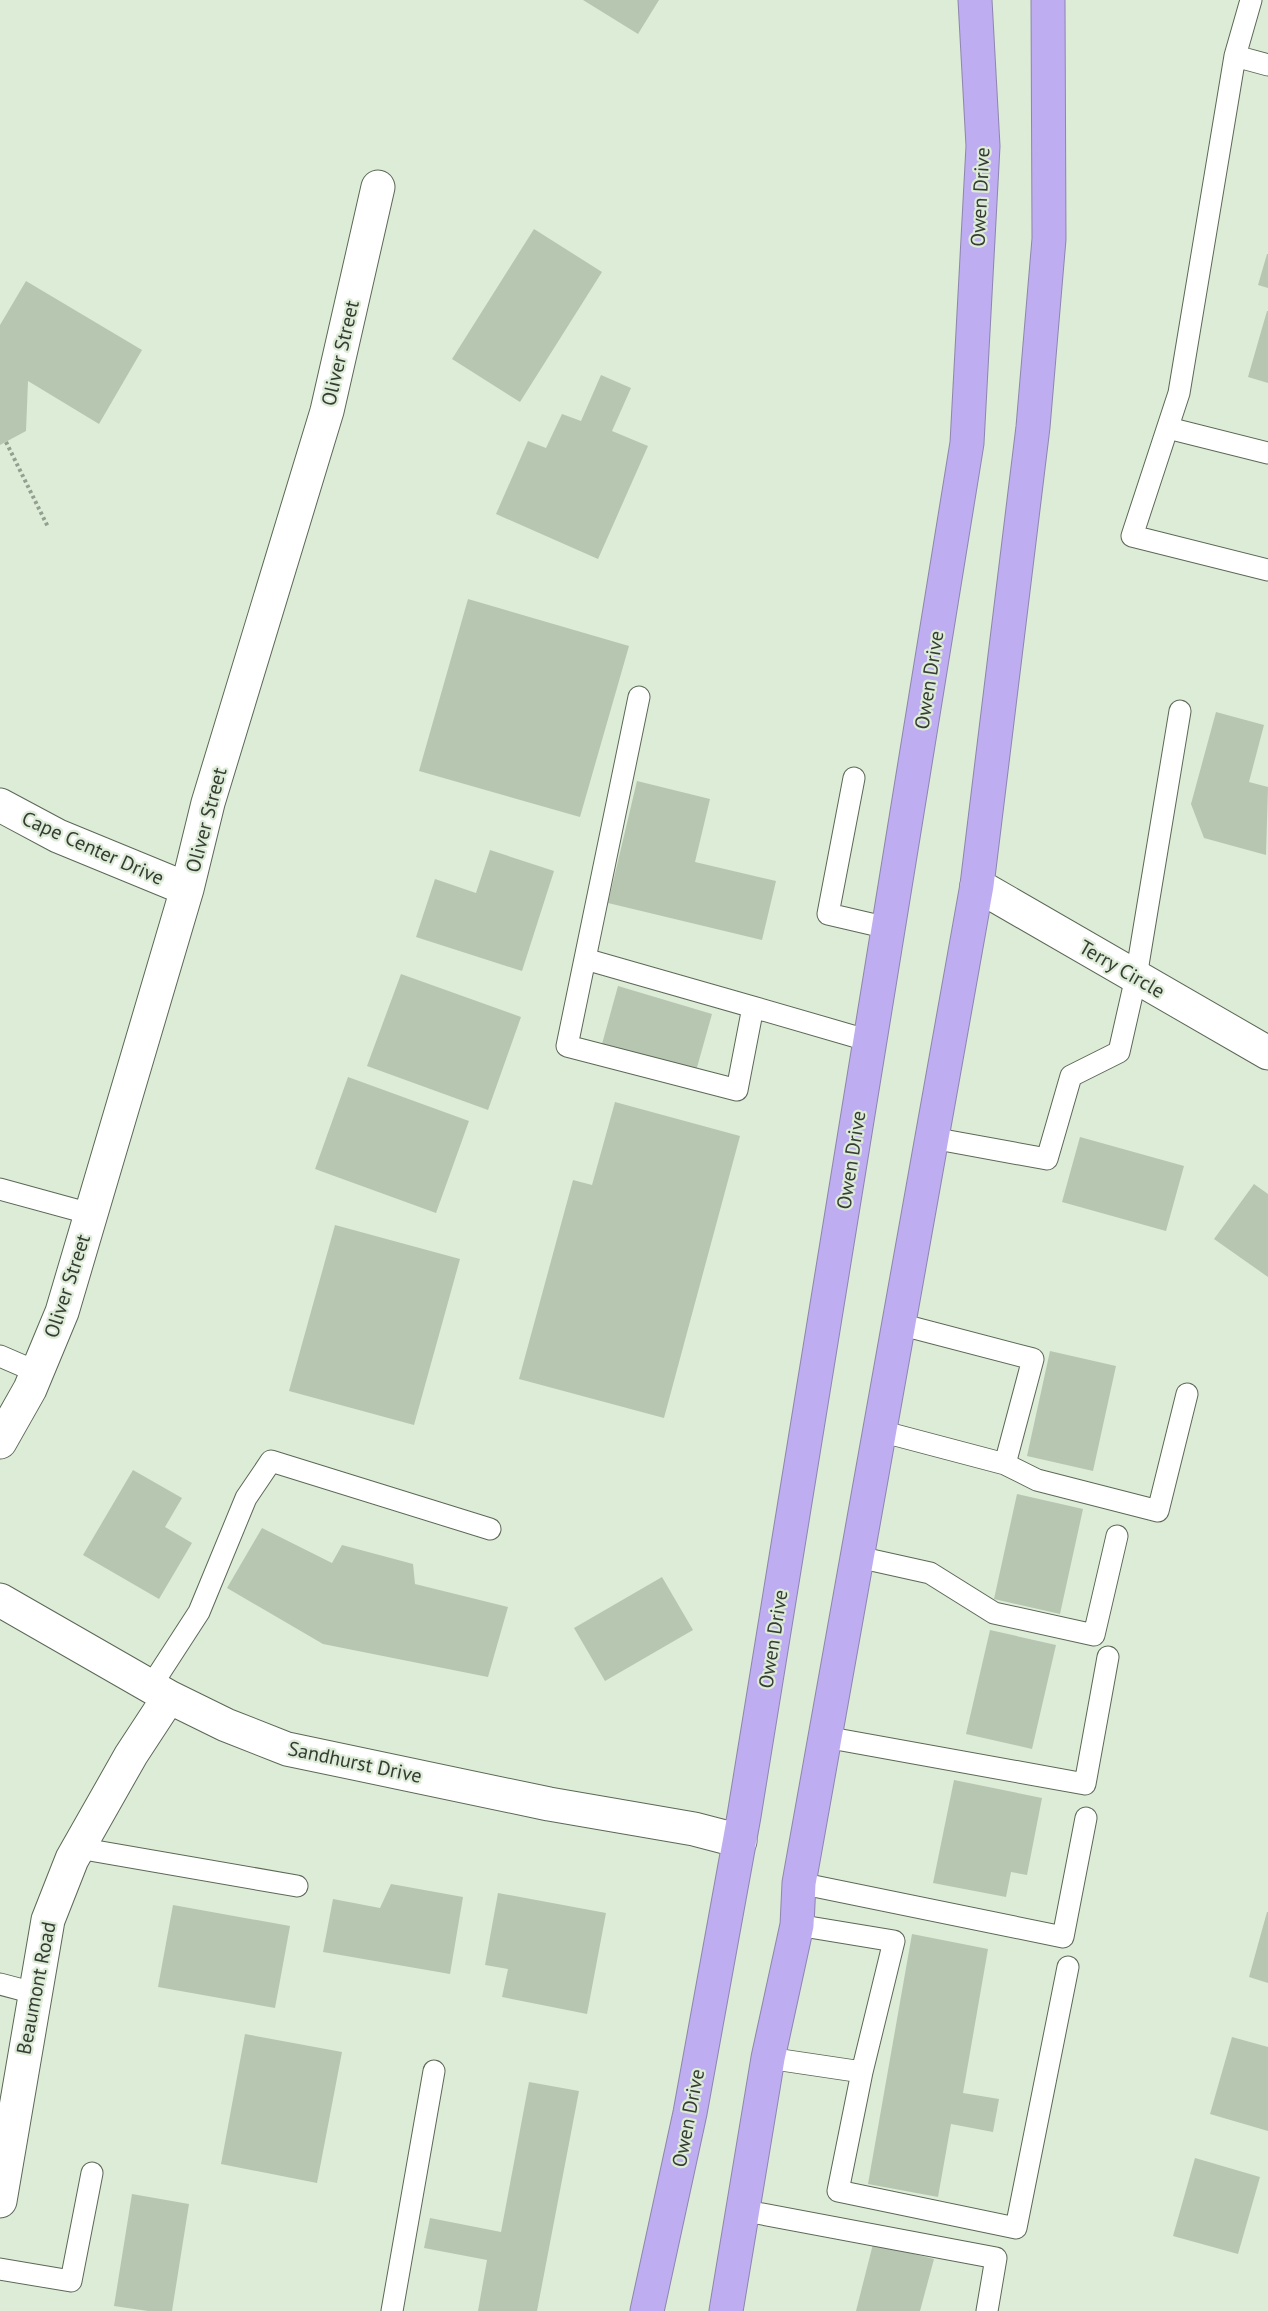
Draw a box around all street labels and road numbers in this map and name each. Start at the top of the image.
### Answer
street label: Owen Drive [964,147,996,247]
street label: Oliver Street [315,297,365,408]
street label: Owen Drive [908,629,950,731]
street label: Oliver Street [180,764,233,875]
street label: Cape Center Drive [18,805,168,891]
street label: Terry Circle [1074,934,1170,1004]
street label: Owen Drive [830,1109,872,1211]
street label: Oliver Street [38,1231,96,1341]
street label: Owen Drive [752,1588,794,1690]
street label: Sandhurst Drive [286,1735,424,1789]
street label: Beaumont Road [10,1919,62,2057]
street label: Owen Drive [666,2067,710,2169]

